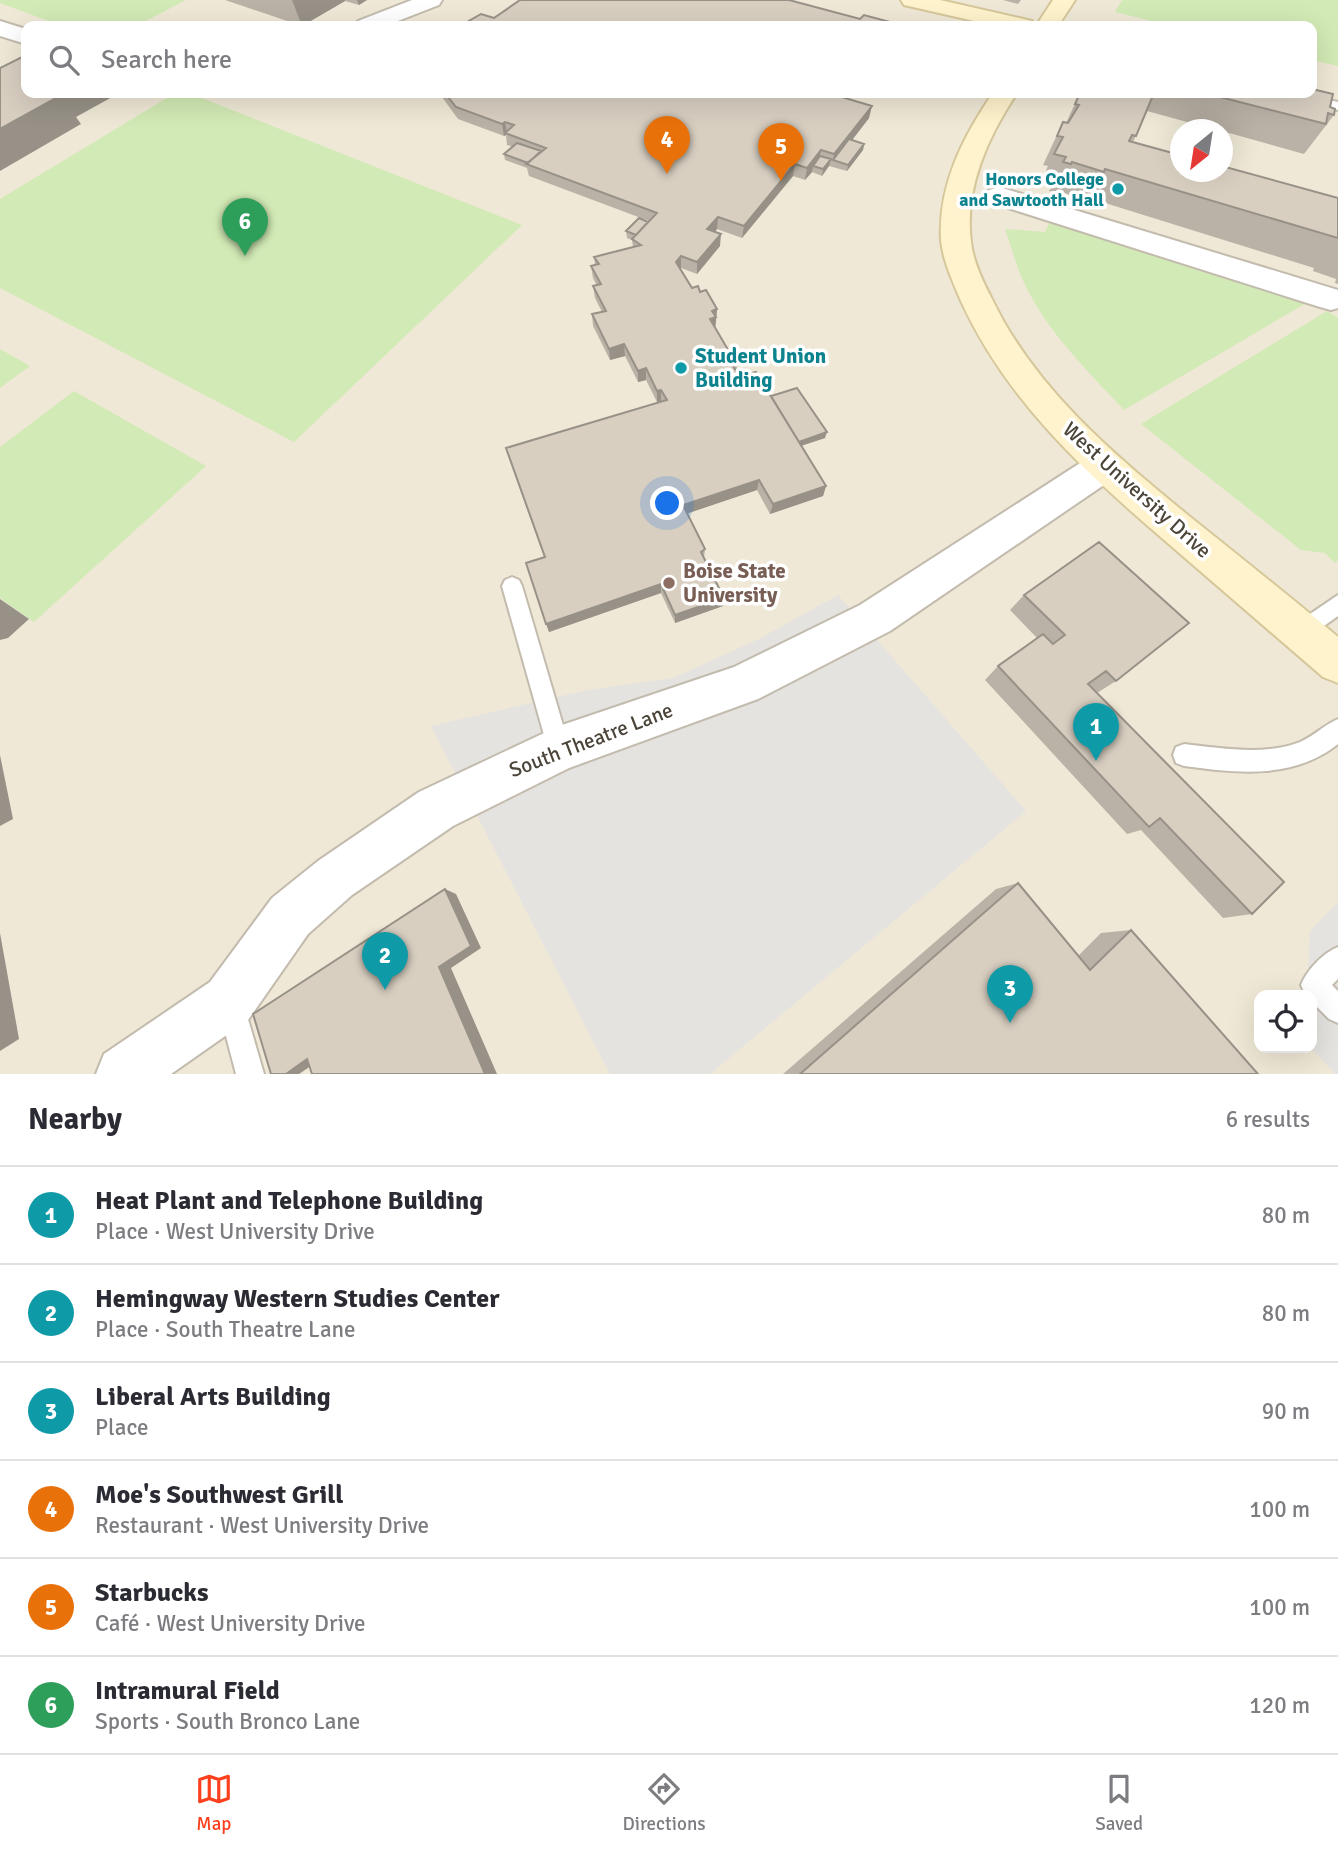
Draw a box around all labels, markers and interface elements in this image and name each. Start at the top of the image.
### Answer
search box [21,21,1317,98]
icon: search [45,41,83,79]
text: Search here [101,44,232,76]
pin: 4 [644,116,690,174]
north arrow [1170,119,1233,182]
pin: 5 [758,123,804,181]
place label: Honors College and Sawtooth Hall [959,168,1104,211]
marker: Honors College and Sawtooth Hall [1110,181,1126,197]
pin: 6 [222,198,268,256]
place label: Student Union Building [695,343,826,393]
marker: Student Union Building [673,360,689,376]
street label: West University Drive [1057,416,1217,564]
your location [650,486,684,520]
place label: Boise State University [683,558,786,608]
marker: Boise State University [661,575,677,591]
street label: South Theatre Lane [505,697,677,783]
pin: 1 [1073,703,1119,761]
pin: 2 [362,932,408,990]
pin: 3 [987,965,1033,1023]
map controls [1254,990,1317,1053]
button: locate [1254,990,1317,1053]
text: Nearby [28,1101,122,1138]
text: 6 results [1226,1105,1310,1134]
text: Heat Plant and Telephone Building [95,1185,483,1217]
text: 1 [45,1201,57,1230]
text: 80 m [1262,1201,1310,1230]
text: Place · West University Drive [95,1217,375,1246]
text: Hemingway Western Studies Center [95,1283,499,1315]
text: 2 [45,1299,57,1328]
text: 80 m [1262,1299,1310,1328]
text: Place · South Theatre Lane [95,1315,356,1344]
text: Liberal Arts Building [95,1381,331,1413]
text: 3 [45,1397,57,1426]
text: 90 m [1262,1397,1310,1426]
text: Place [95,1413,149,1442]
text: Moe's Southwest Grill [95,1479,343,1511]
text: 4 [45,1495,57,1524]
text: 100 m [1249,1495,1310,1524]
text: Restaurant · West University Drive [95,1511,429,1540]
text: Starbucks [95,1577,208,1609]
text: 5 [45,1593,57,1622]
text: 100 m [1249,1593,1310,1622]
text: Café · West University Drive [95,1609,366,1638]
text: Intramural Field [95,1675,280,1707]
text: 6 [45,1691,57,1720]
text: 120 m [1249,1691,1310,1720]
text: Sports · South Bronco Lane [95,1707,360,1736]
tab: Map [195,1770,233,1836]
tab: Directions [623,1770,706,1836]
tab: Saved [1095,1770,1143,1836]

